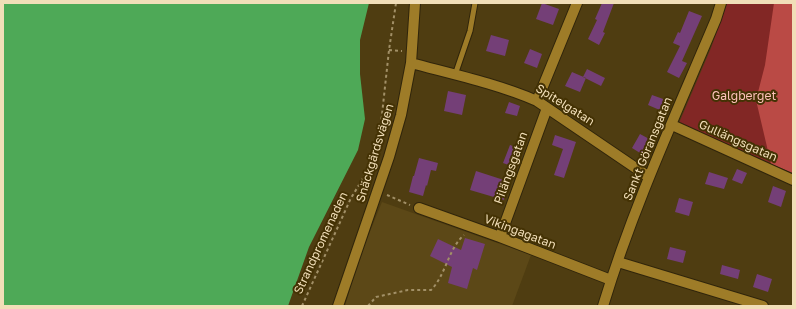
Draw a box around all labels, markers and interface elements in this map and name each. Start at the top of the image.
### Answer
street label: Spitelgatan [533,81,597,129]
park label: Galgberget [712,89,776,103]
street label: Sankt Göransgatan [621,95,675,203]
street label: Snäckgärdsvägen [353,102,397,204]
street label: Gullängsgatan [697,117,779,165]
street label: Pilängsgatan [491,130,531,206]
street label: Strandpromenaden [291,190,351,296]
street label: Vikingagatan [482,212,558,252]

